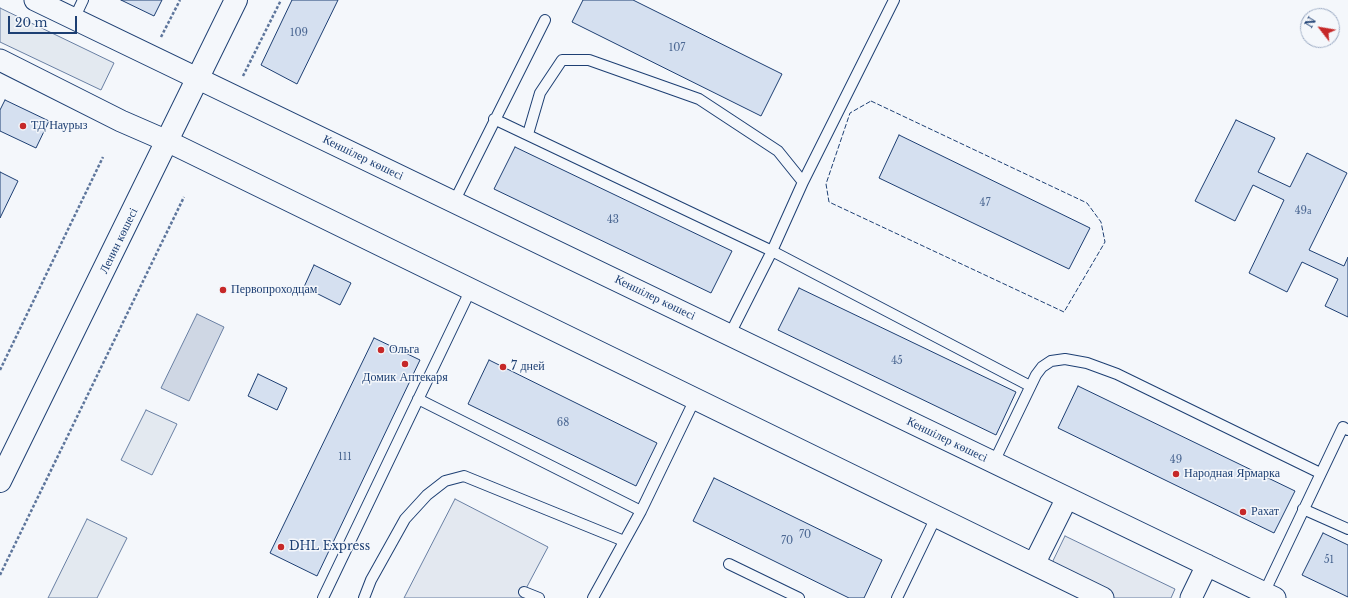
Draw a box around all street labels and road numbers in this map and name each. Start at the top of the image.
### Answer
street label: Кеншілер көшесі [320,132,406,184]
street label: Ленин көшесі [97,206,141,276]
street label: Кеншілер көшесі [612,272,698,324]
street label: Кеншілер көшесі [904,414,990,466]

